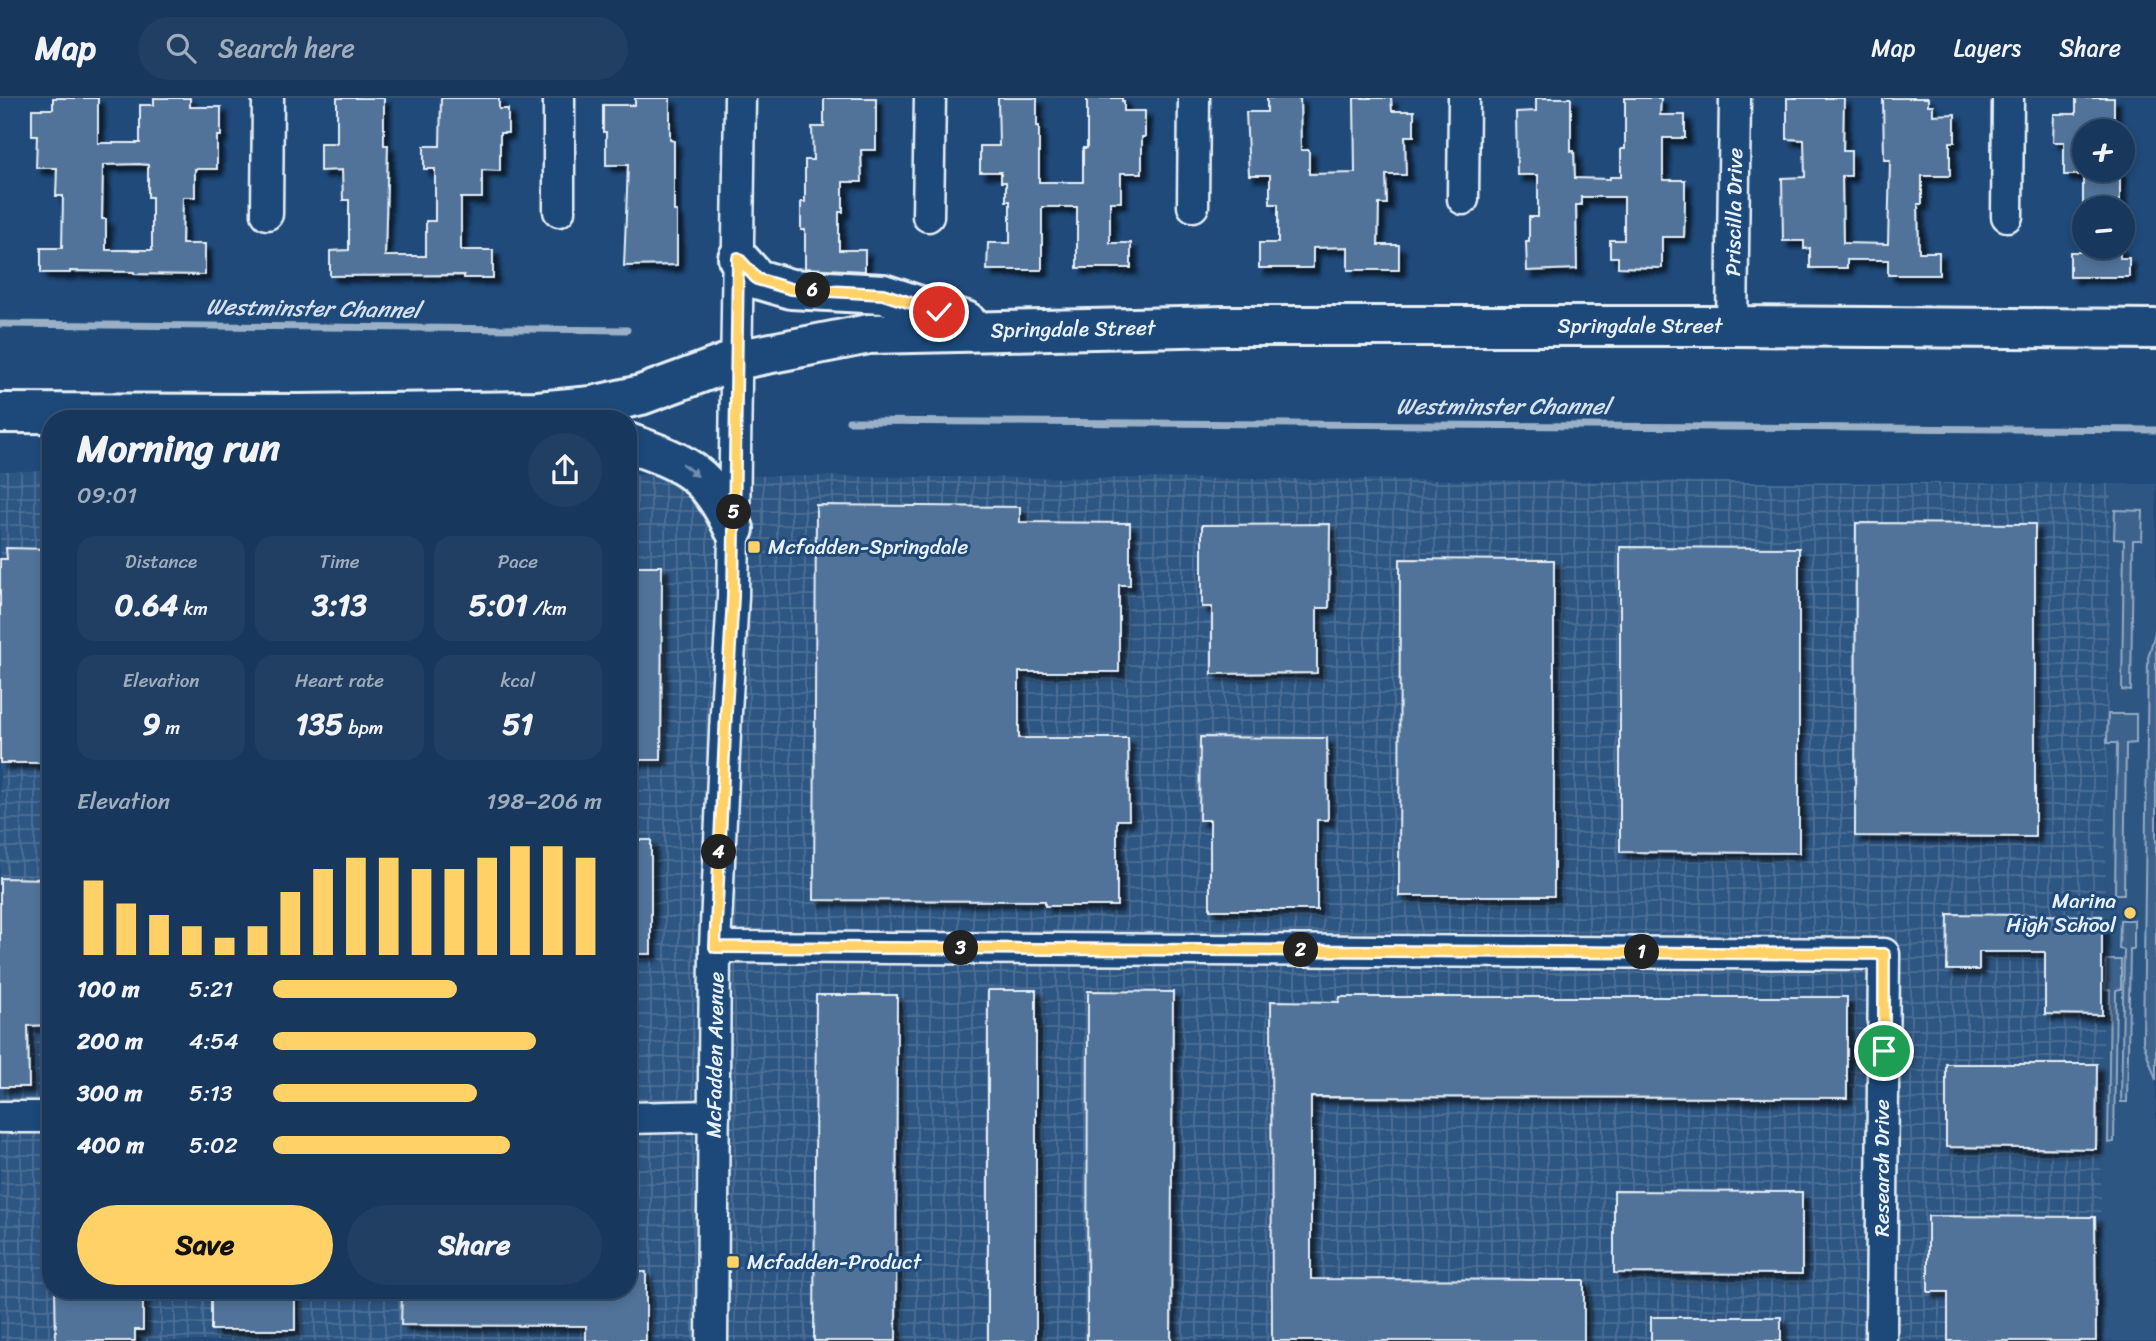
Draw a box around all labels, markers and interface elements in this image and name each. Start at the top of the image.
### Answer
search box [138,17,628,80]
text: Map [35,19,96,77]
text: Search here [218,25,355,71]
text: Map [1871,27,1916,69]
text: Layers [1954,27,2021,69]
text: Share [2059,27,2121,69]
icon: search [162,29,200,67]
map controls [2072,119,2135,259]
button: + [2072,119,2135,182]
street label: Priscilla Drive [1714,147,1754,277]
button: − [2072,196,2135,259]
pin: 6 [796,272,830,308]
text: 6 [807,273,818,306]
pin [909,282,969,342]
water label: Westminster Channel [206,286,426,331]
icon: check [920,293,958,331]
street label: Springdale Street [1558,307,1724,345]
street label: Springdale Street [990,309,1157,349]
water label: Westminster Channel [1396,386,1616,427]
text: Morning run [77,415,280,482]
button: share [528,433,602,507]
one-way arrow [681,463,699,478]
text: 09:01 [77,475,137,516]
pin: 5 [716,494,752,530]
text: 5 [728,495,739,528]
place label: Mcfadden-Springdale [768,528,968,566]
marker: Mcfadden-Springdale [746,539,762,555]
text: Distance [125,545,197,578]
text: Time [319,545,360,578]
text: Pace [498,545,538,578]
text: 0.64 [114,578,178,632]
text: 3:13 [312,578,367,632]
text: 5:01 [469,578,528,632]
text: km [178,592,208,625]
text: /km [528,592,567,625]
text: Elevation [123,664,200,697]
text: Heart rate [295,664,384,697]
text: kcal [501,664,535,697]
text: 9 [142,697,161,751]
text: 135 [296,697,343,751]
text: 51 [502,697,533,751]
text: m [161,711,180,744]
text: bpm [343,711,383,744]
text: Elevation [77,781,170,822]
text: 198–206 m [487,781,602,822]
pin: 4 [702,834,736,870]
text: 4 [713,835,724,868]
place label: Marina High School [2006,882,2117,944]
marker: Marina High School [2122,905,2138,921]
pin: 3 [944,930,978,966]
text: 3 [955,931,966,964]
pin: 2 [1284,932,1318,968]
text: 2 [1295,933,1306,966]
pin: 1 [1624,934,1660,970]
text: 1 [1637,935,1646,968]
text: 100 m [77,969,140,1010]
text: 5:21 [189,969,233,1010]
street label: McFadden Avenue [695,971,735,1139]
text: 200 m [77,1021,143,1062]
text: 4:54 [189,1021,239,1062]
pin [1854,1021,1914,1081]
icon: arrive [1865,1032,1903,1070]
text: 300 m [77,1073,142,1114]
text: 5:13 [189,1073,233,1114]
street label: Research Drive [1863,1099,1901,1237]
text: 400 m [77,1125,144,1166]
text: 5:02 [189,1125,238,1166]
button: Save [77,1205,333,1285]
button: Share [347,1205,602,1285]
place label: Mcfadden-Product [747,1243,923,1281]
marker: Mcfadden-Product [725,1254,741,1270]

